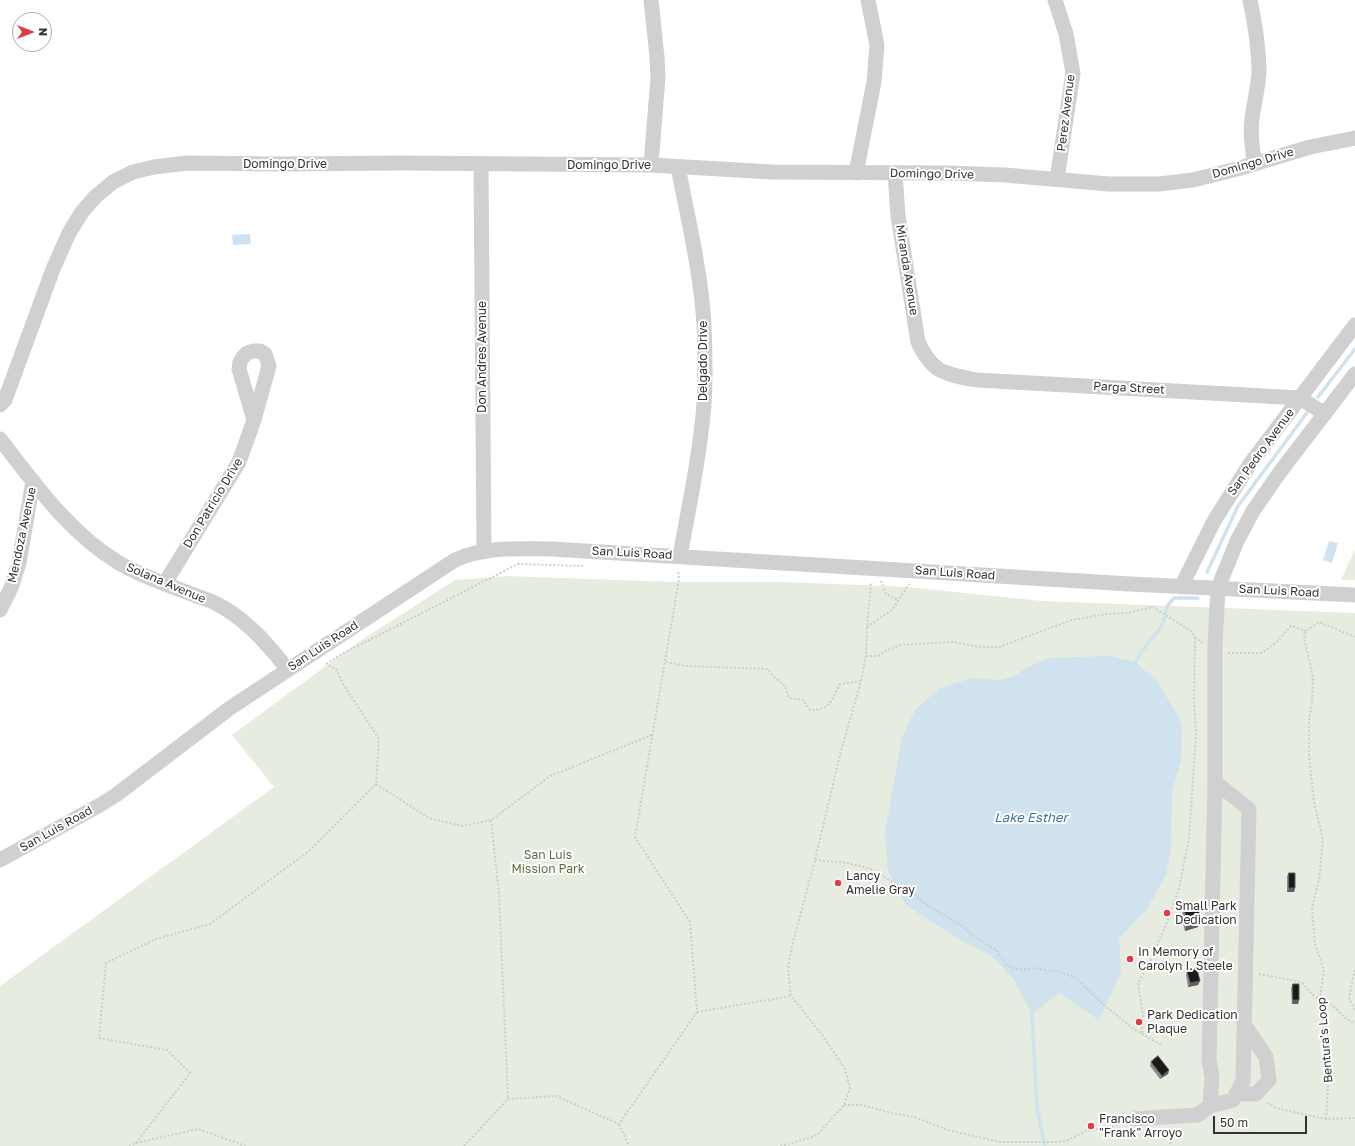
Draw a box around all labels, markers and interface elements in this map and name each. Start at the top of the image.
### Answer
north arrow [12,12,52,52]
text: N [37,28,50,36]
street label: Perez Avenue [1054,74,1078,152]
street label: Domingo Drive [1211,144,1295,182]
street label: Domingo Drive [243,157,327,171]
street label: Domingo Drive [567,158,651,172]
street label: Domingo Drive [890,166,974,182]
street label: Miranda Avenue [893,224,921,316]
street label: Don Andres Avenue [475,301,489,413]
street label: Delgado Drive [696,321,710,401]
street label: Parga Street [1093,379,1165,397]
street label: San Pedro Avenue [1225,406,1297,498]
street label: Don Patricio Drive [180,455,246,551]
street label: Mendoza Avenue [5,486,39,584]
street label: San Luis Road [591,544,673,562]
street label: Solana Avenue [124,560,208,606]
street label: San Luis Road [914,563,996,583]
street label: San Luis Road [1238,582,1320,600]
street label: San Luis Road [285,618,361,674]
street label: San Luis Road [17,803,95,855]
water label: Lake Esther [994,810,1068,826]
park label: San Luis Mission Park [511,848,585,876]
place label: Lancy Amelie Gray [846,869,915,897]
marker: Lancy Amelie Gray [833,878,843,888]
place label: Small Park Dedication [1175,899,1237,927]
marker: Small Park Dedication [1162,908,1172,918]
place label: In Memory of Carolyn I. Steele [1138,945,1233,973]
marker: In Memory of Carolyn I. Steele [1125,954,1135,964]
street label: Bentura's Loop [1314,997,1336,1083]
place label: Park Dedication Plaque [1147,1008,1238,1036]
marker: Park Dedication Plaque [1134,1017,1144,1027]
scale bar [1215,1108,1309,1134]
place label: Francisco "Frank" Arroyo [1099,1112,1182,1140]
text: 50 m [1220,1115,1248,1130]
marker: Francisco "Frank" Arroyo [1086,1121,1096,1131]

